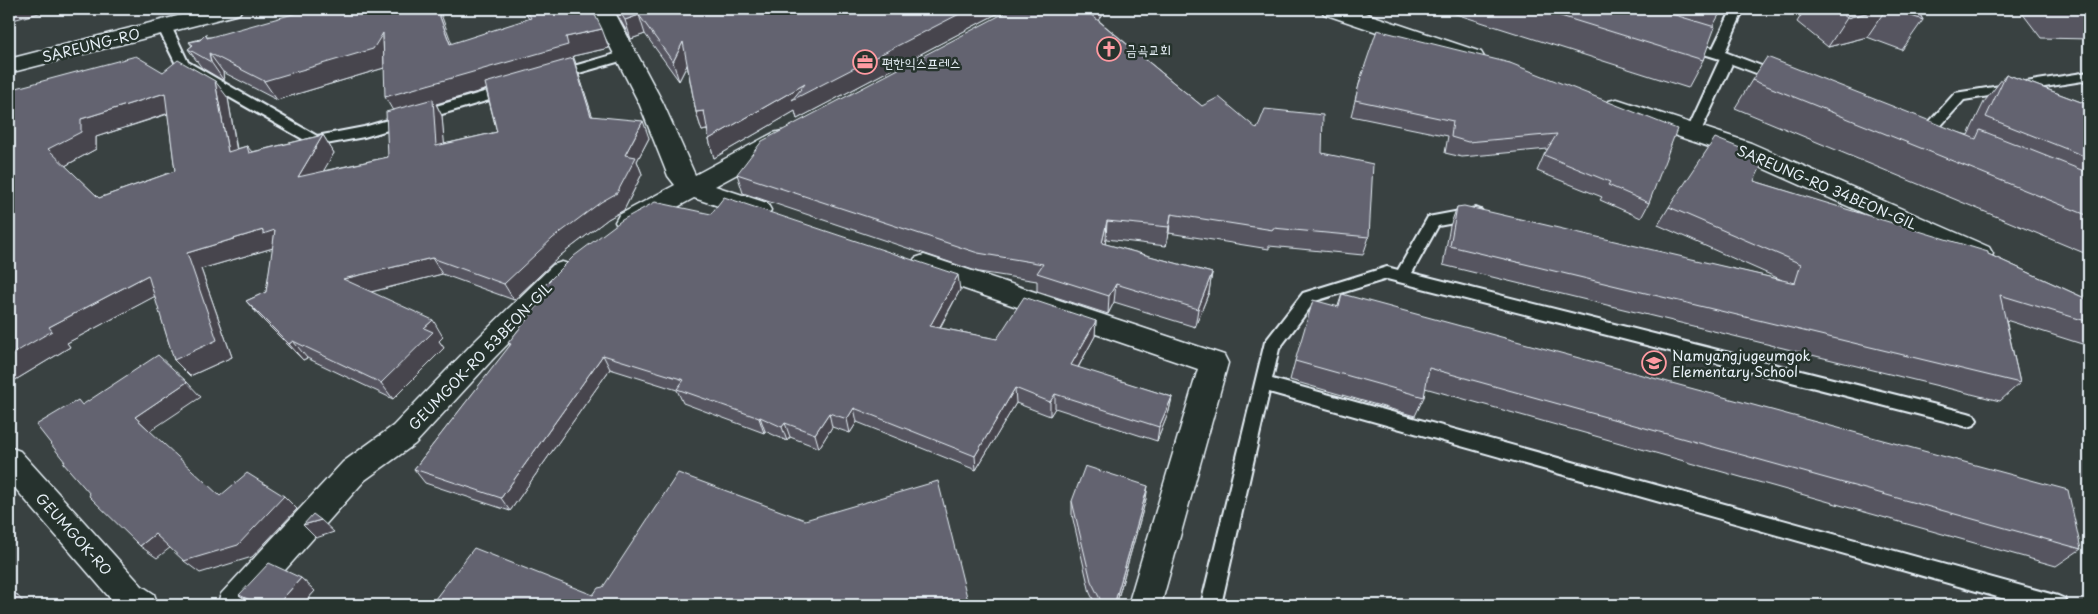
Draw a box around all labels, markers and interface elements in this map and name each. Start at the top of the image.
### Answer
street label: SAREUNG-RO [40,23,142,67]
church icon: 금곡교회 [1096,36,1122,62]
place label: 금곡교회 [1126,39,1171,60]
office icon: 편한익스프레스 [852,49,878,75]
place label: 편한익스프레스 [882,52,961,73]
street label: SAREUNG-RO 34BEON-GIL [1734,140,1920,234]
street label: GEUMGOK-RO 53BEON-GIL [403,277,557,435]
place label: Namyangjugeumgok Elementary School [1672,345,1811,382]
school or university icon: Namyangjugeumgok Elementary School [1641,350,1667,376]
street label: GEUMGOK-RO [31,488,117,580]

